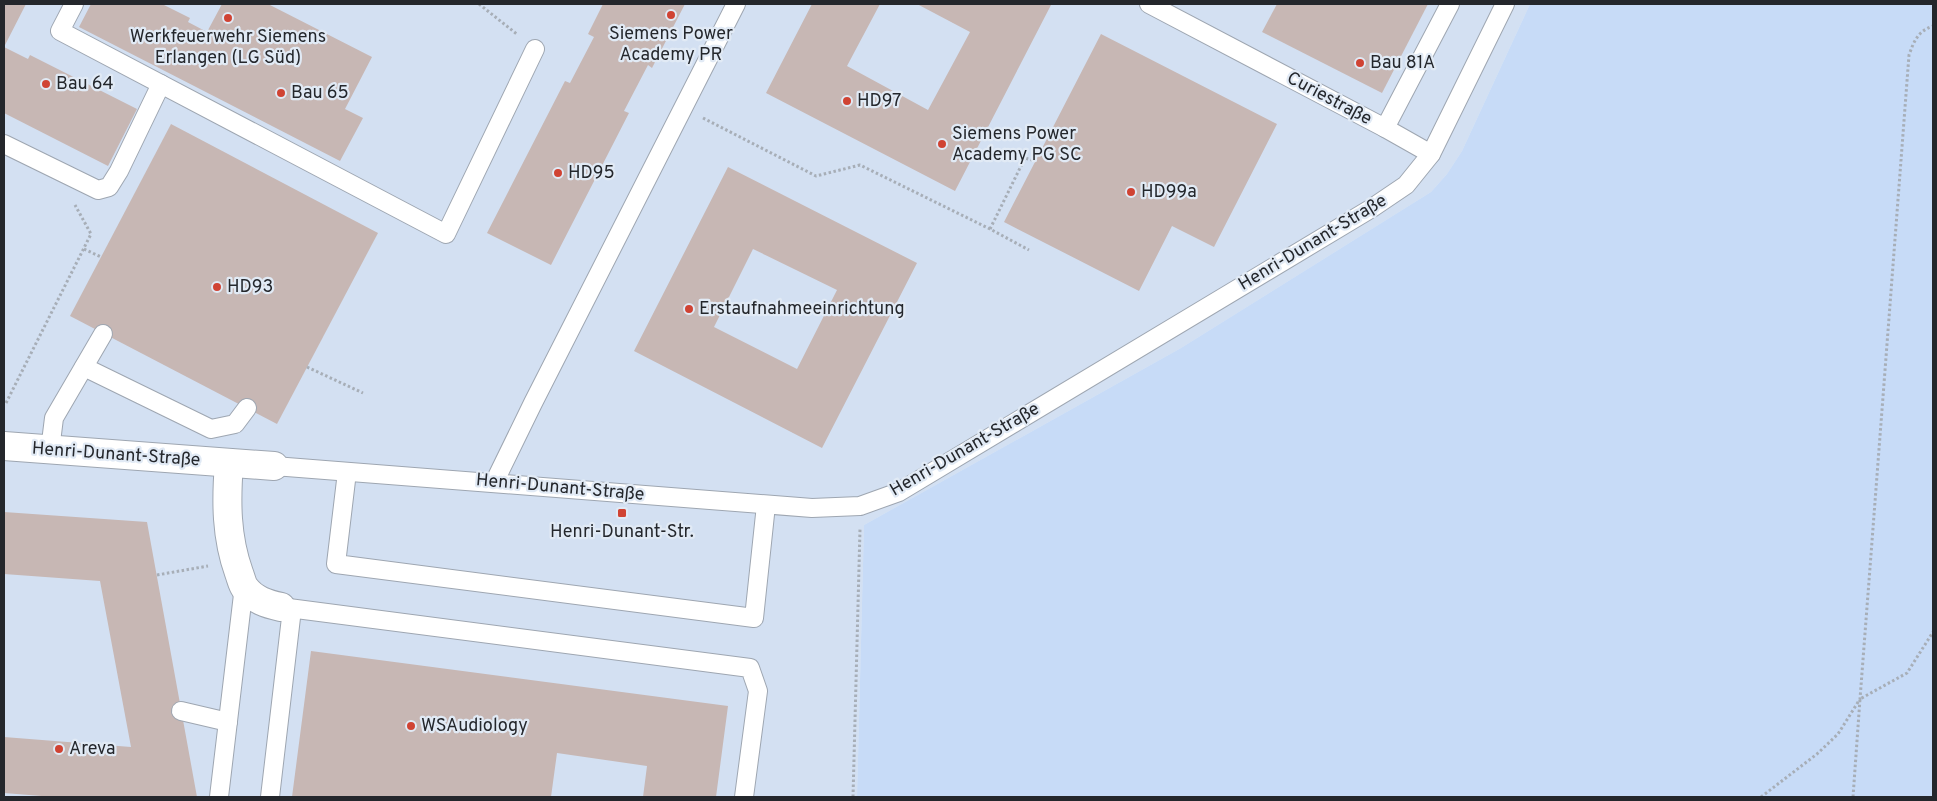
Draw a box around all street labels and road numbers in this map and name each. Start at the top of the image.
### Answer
street label: Curiestraße [1283,67,1375,131]
street label: Henri-Dunant-Straße [1235,190,1391,296]
street label: Henri-Dunant-Straße [886,398,1044,502]
street label: Henri-Dunant-Straße [31,438,201,472]
street label: Henri-Dunant-Straße [475,469,645,507]

